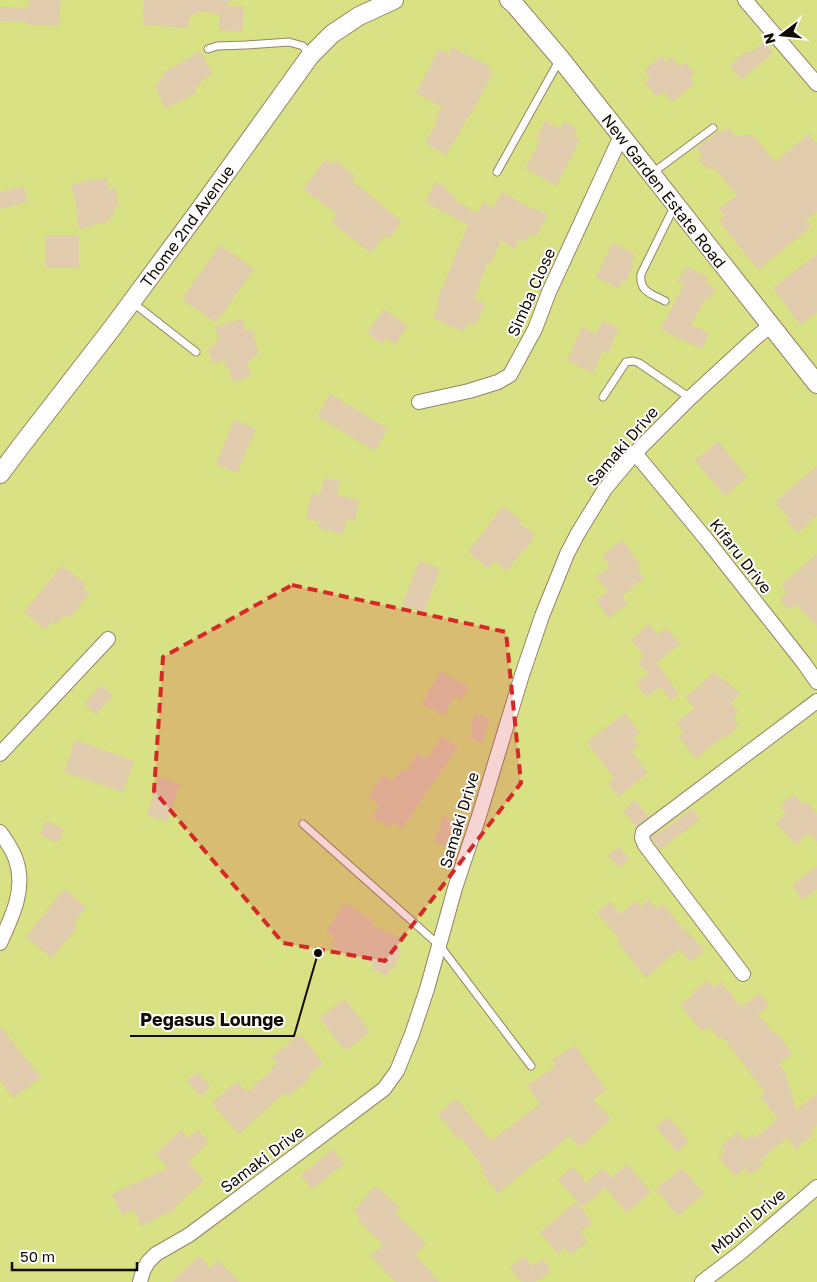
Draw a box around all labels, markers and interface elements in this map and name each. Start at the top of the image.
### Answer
north arrow [757,10,807,60]
text: N [759,31,779,46]
street label: New Garden Estate Road [598,110,730,272]
street label: Thome 2nd Avenue [136,161,238,291]
street label: Simba Close [503,245,559,339]
street label: Samaki Drive [582,402,662,490]
street label: Kifaru Drive [706,515,776,597]
street label: Samaki Drive [435,770,483,870]
callout: Pegasus Lounge [130,1003,294,1036]
text: Pegasus Lounge [140,1008,284,1030]
street label: Samaki Drive [216,1121,308,1197]
street label: Mbuni Drive [707,1184,789,1258]
scale bar [12,1240,138,1272]
text: 50 m [20,1247,55,1265]

